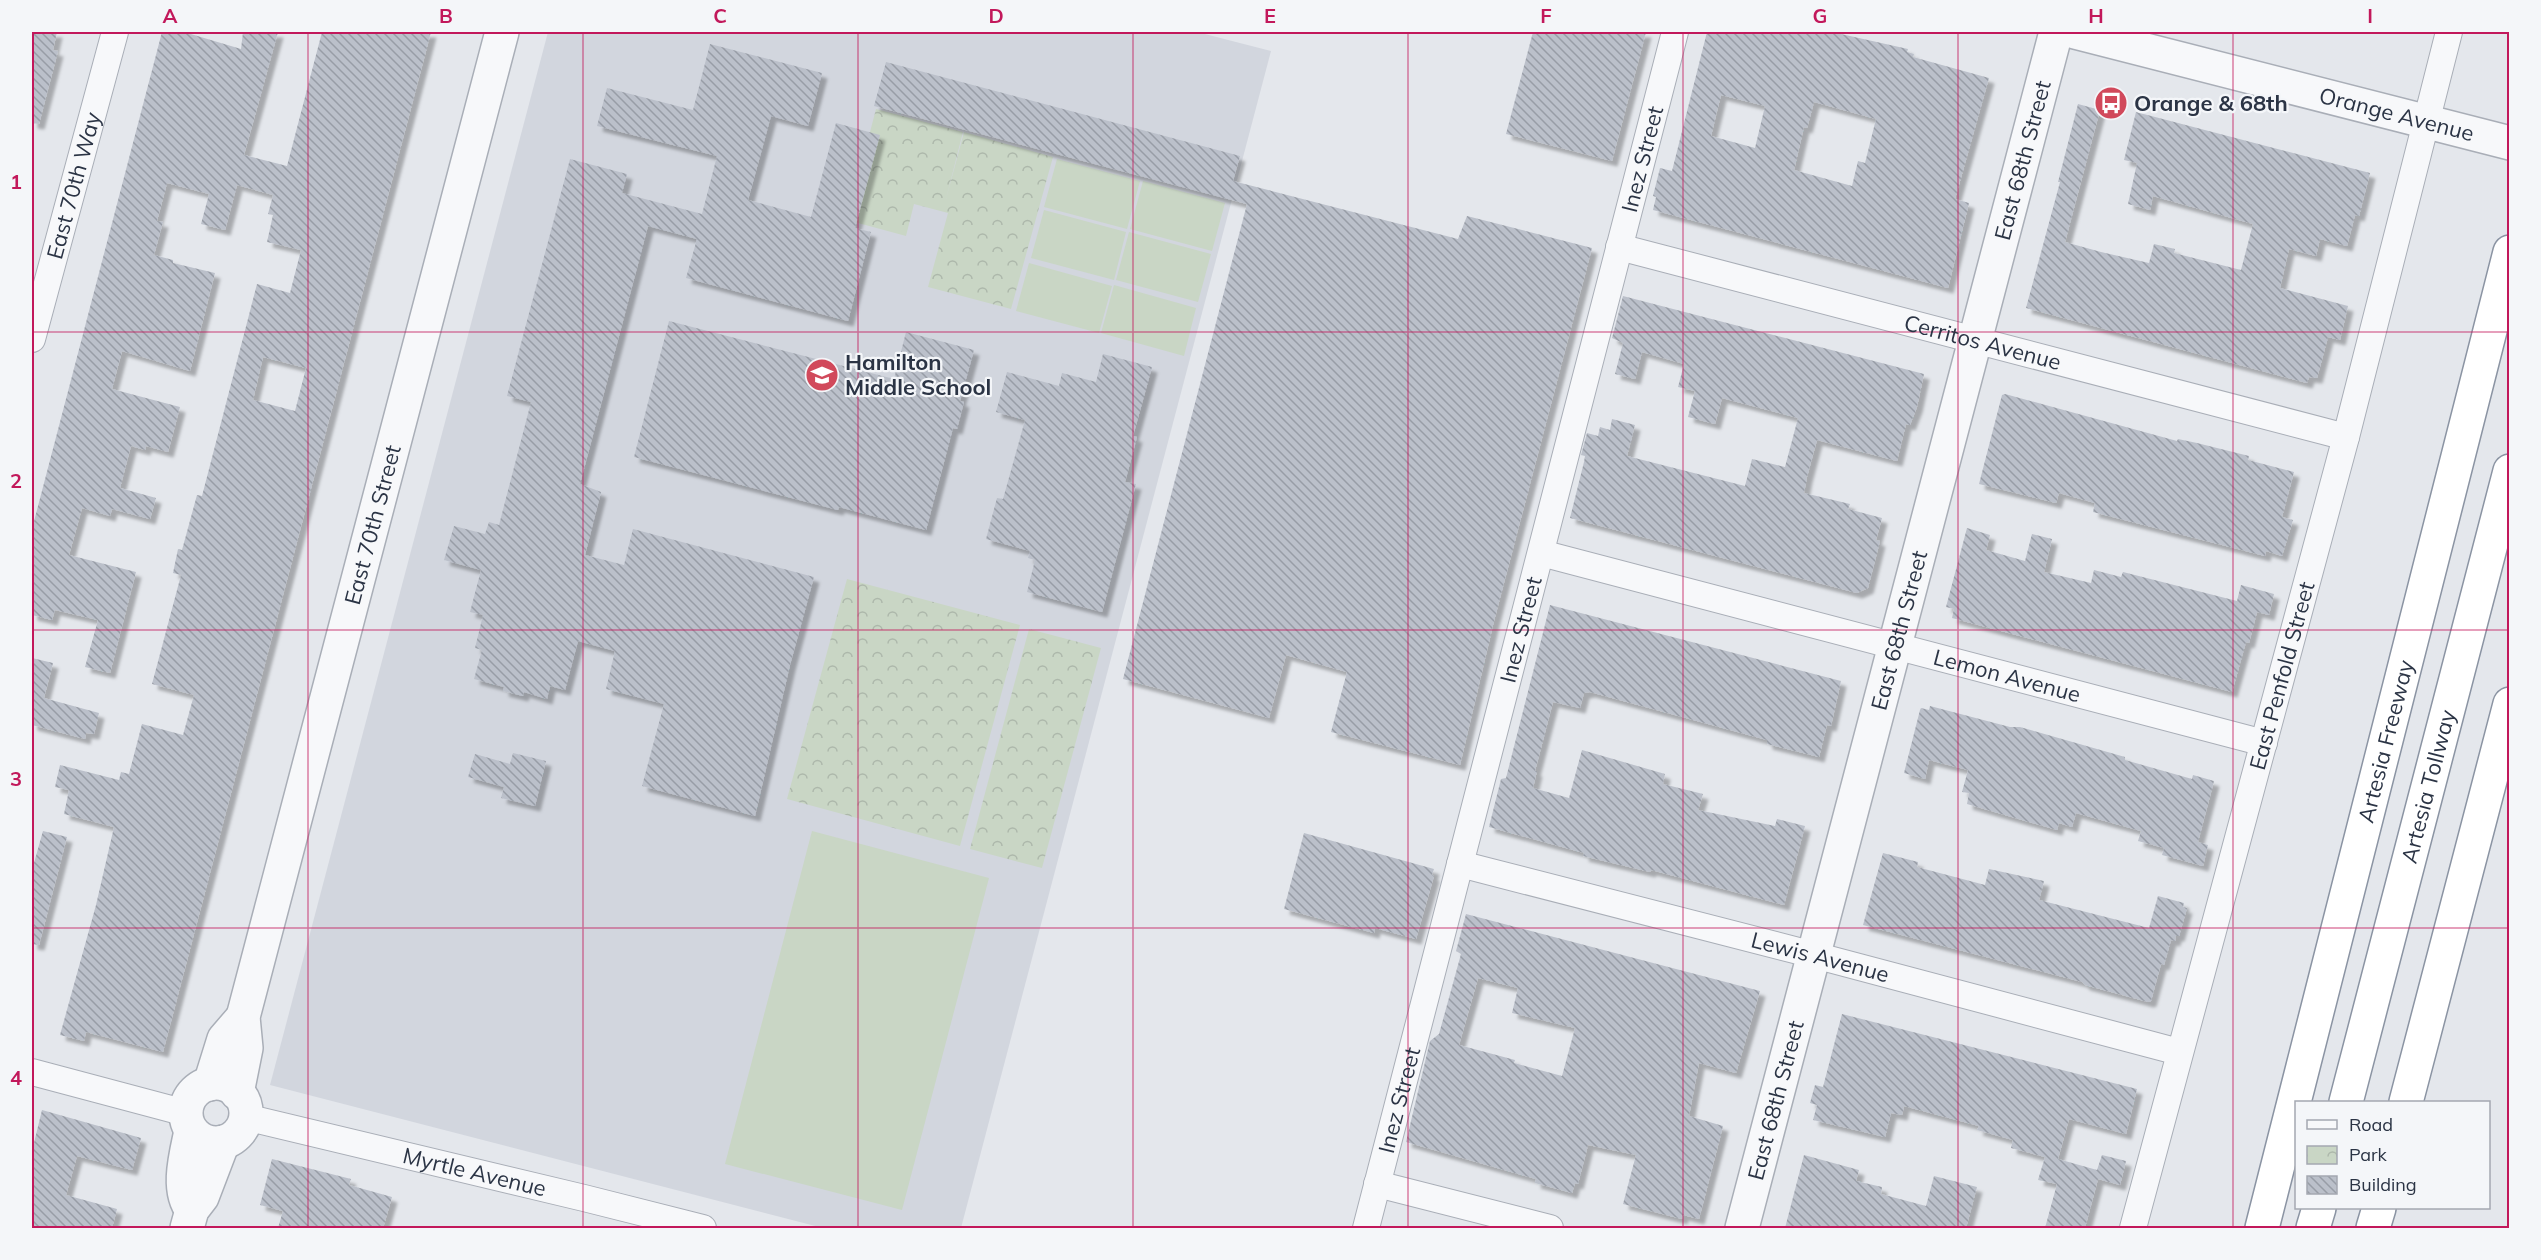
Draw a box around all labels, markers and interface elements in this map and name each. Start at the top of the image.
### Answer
text: A [163,3,178,28]
text: B [439,3,453,28]
text: C [713,3,727,28]
text: D [988,3,1004,28]
text: E [1264,3,1276,28]
text: F [1540,3,1552,28]
text: G [1813,3,1827,28]
text: H [2088,3,2104,28]
text: I [2367,3,2373,28]
street label: East 68th Street [1988,77,2057,243]
street label: Orange Avenue [2316,81,2477,147]
bus stop icon: Orange & 68th [2093,85,2129,121]
place label: Orange & 68th [2134,89,2288,117]
street label: Inez Street [1615,103,1669,215]
street label: East 70th Way [40,109,107,262]
text: 1 [10,169,22,194]
street label: Cerritos Avenue [1901,308,2064,376]
place label: Hamilton Middle School [845,348,991,401]
school or university icon: Hamilton Middle School [804,357,840,393]
street label: East 70th Street [338,442,407,608]
text: 2 [10,468,22,493]
street label: East 68th Street [1865,547,1933,713]
street label: Inez Street [1493,573,1548,686]
street label: East Penfold Street [2243,578,2321,773]
street label: Lemon Avenue [1931,643,2084,708]
street label: Artesia Freeway [2352,657,2420,826]
street label: Artesia Tollway [2395,706,2461,866]
text: 3 [10,766,22,791]
street label: Lewis Avenue [1748,925,1892,988]
street label: East 68th Street [1741,1017,1810,1183]
street label: Inez Street [1372,1044,1426,1156]
text: 4 [10,1065,22,1090]
legend [2295,1101,2490,1209]
text: Road [2349,1113,2393,1136]
street label: Myrtle Avenue [400,1141,549,1202]
text: Park [2349,1143,2388,1166]
text: Building [2349,1173,2417,1196]

